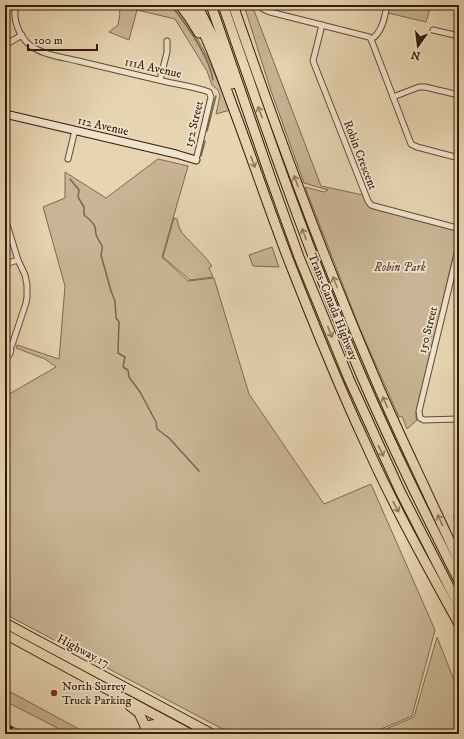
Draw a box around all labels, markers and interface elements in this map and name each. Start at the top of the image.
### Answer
scale bar [28,26,97,52]
north arrow [398,26,438,66]
text: 100 m [34,33,63,48]
text: N [410,47,422,63]
street label: 111A Avenue [123,54,183,82]
street label: 152 Street [181,99,207,149]
one-way arrow [255,106,263,118]
street label: 112 Avenue [76,113,130,139]
street label: Robin Crescent [340,118,380,192]
one-way arrow [249,156,257,168]
one-way arrow [292,176,300,188]
one-way arrow [300,228,308,240]
street label: Trans-Canada Highway [305,251,361,363]
park label: Robin Park [373,260,426,275]
one-way arrow [331,276,338,288]
street label: 150 Street [415,305,441,355]
one-way arrow [326,325,334,337]
one-way arrow [381,396,388,408]
one-way arrow [378,445,385,457]
one-way arrow [393,501,401,513]
one-way arrow [436,514,443,526]
street label: Highway 17 [54,631,112,671]
place label: North Surrey Truck Parking [62,679,132,708]
marker: North Surrey Truck Parking [49,688,59,698]

